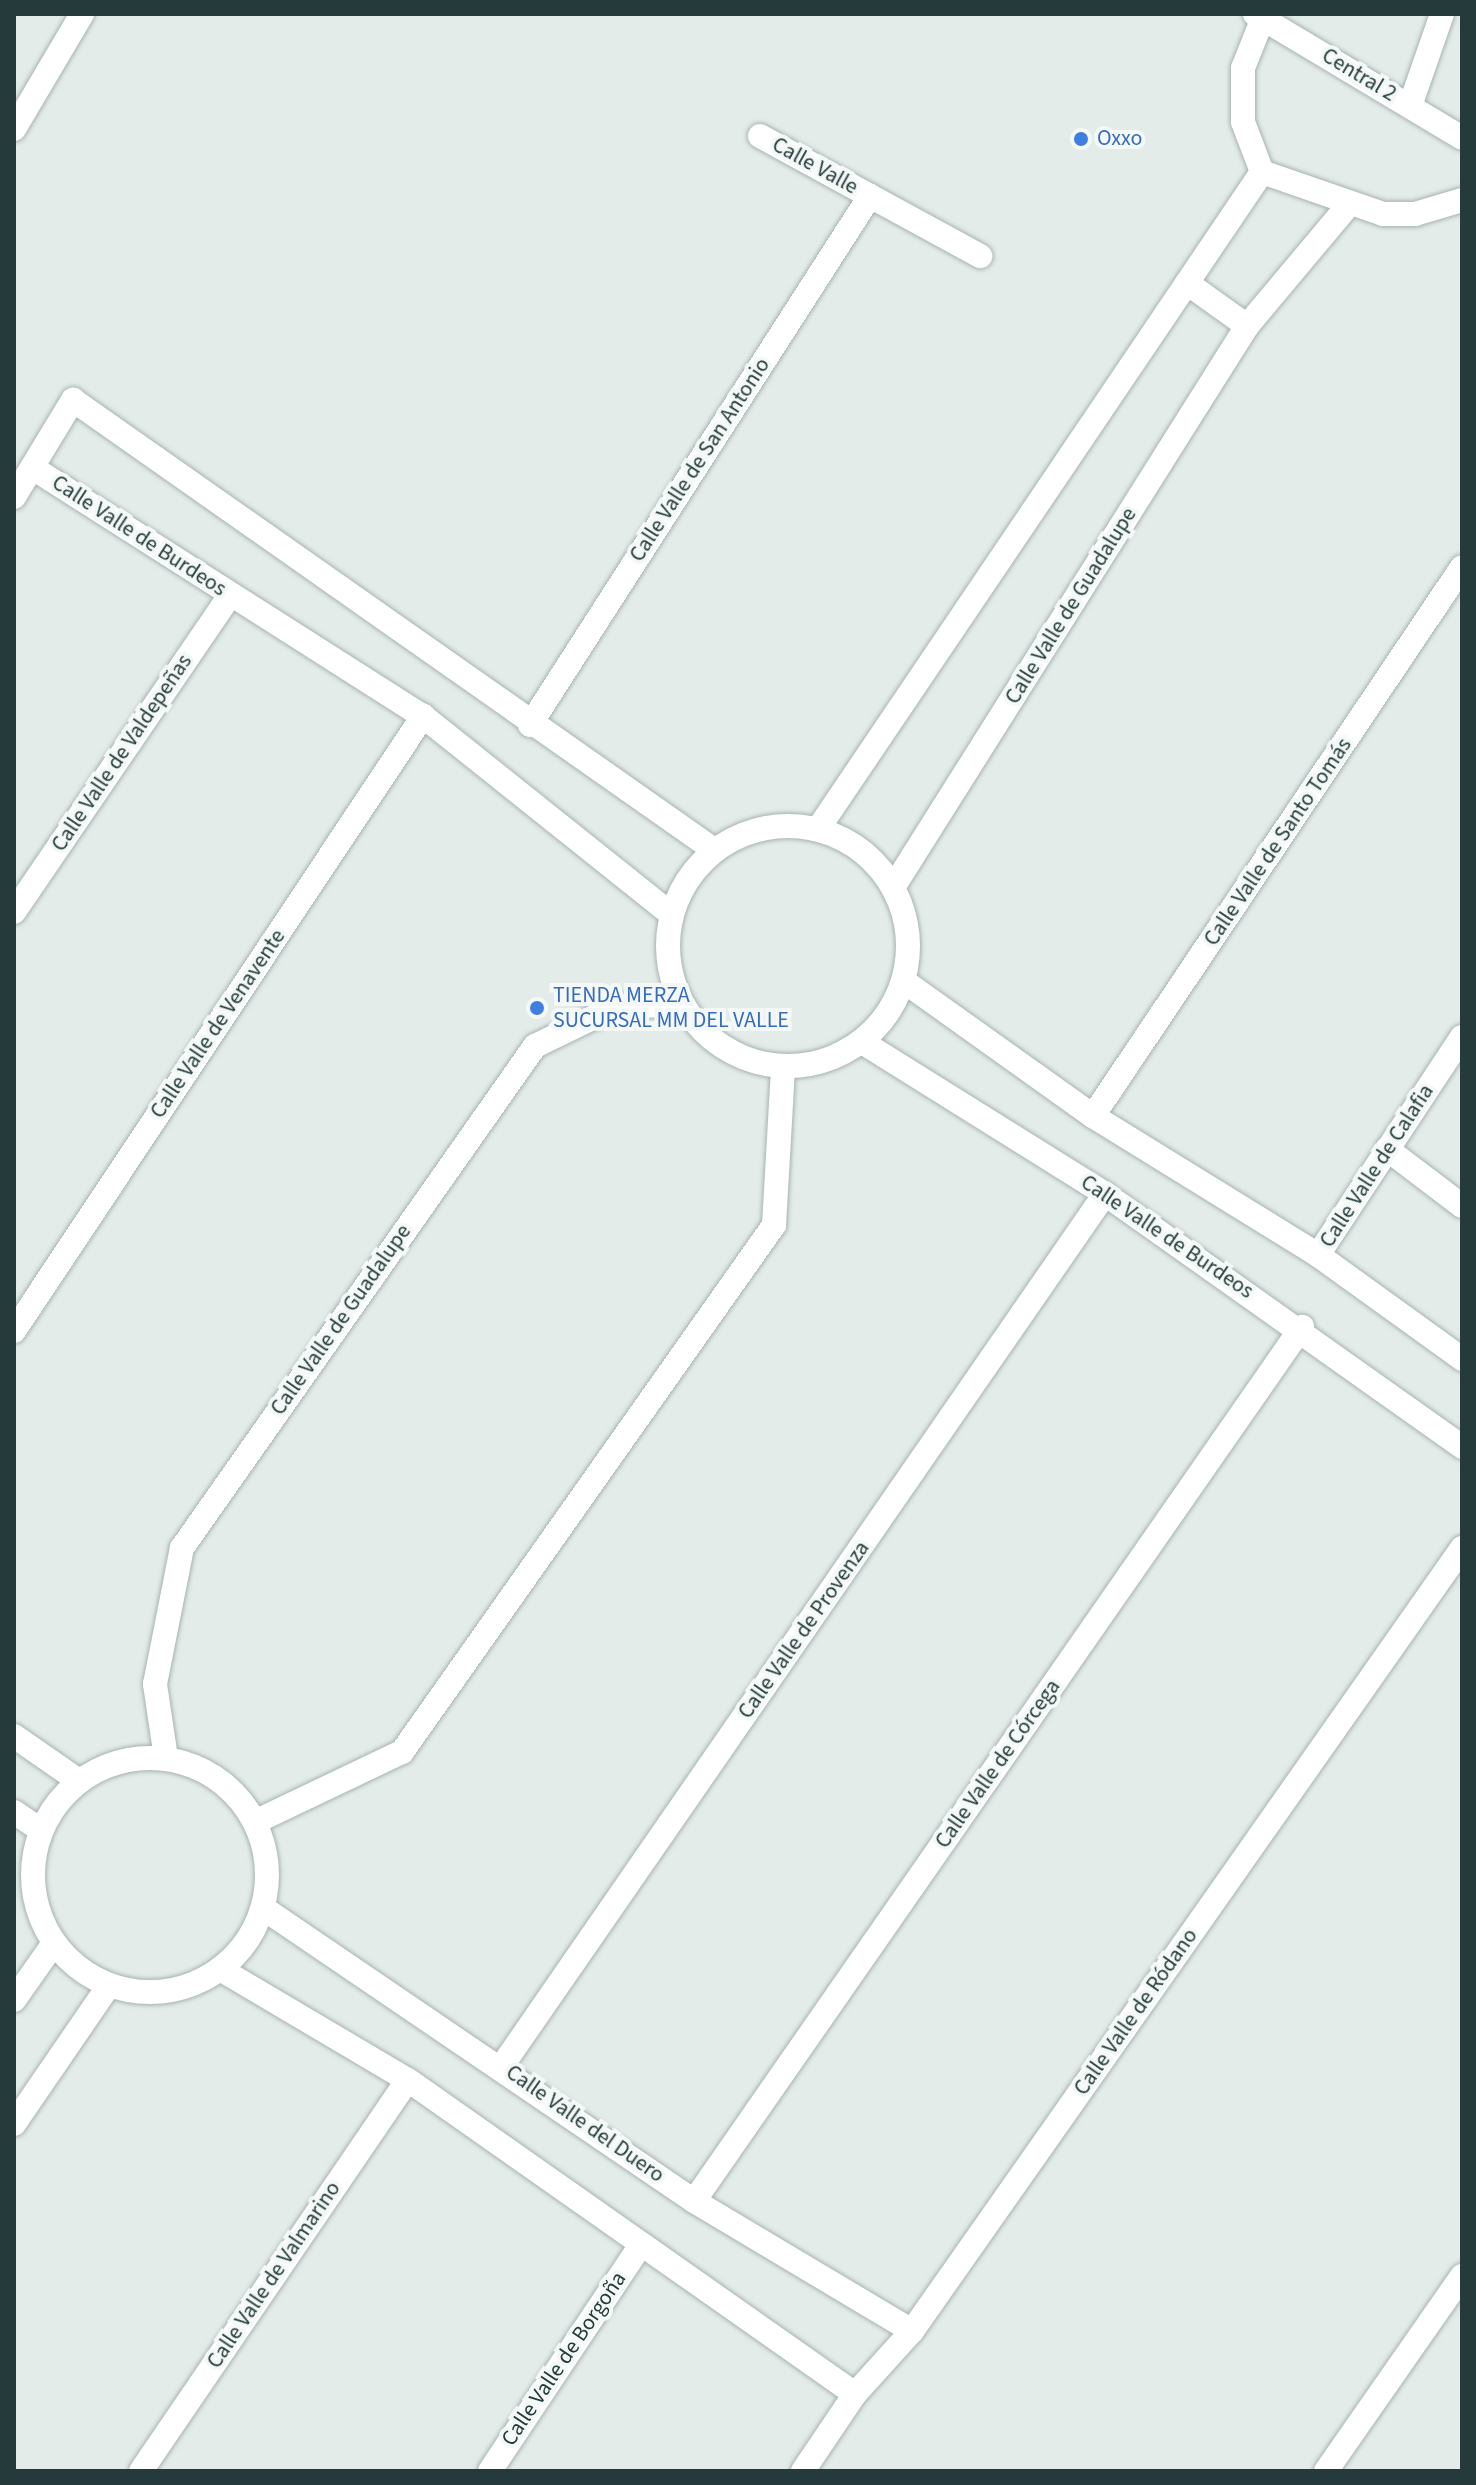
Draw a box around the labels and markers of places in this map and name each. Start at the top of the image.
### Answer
place label: Oxxo [1097,126,1142,152]
marker: Oxxo [1072,130,1090,148]
place label: TIENDA MERZA SUCURSAL MM DEL VALLE [553,982,789,1034]
marker: TIENDA MERZA SUCURSAL MM DEL VALLE [528,999,546,1017]

